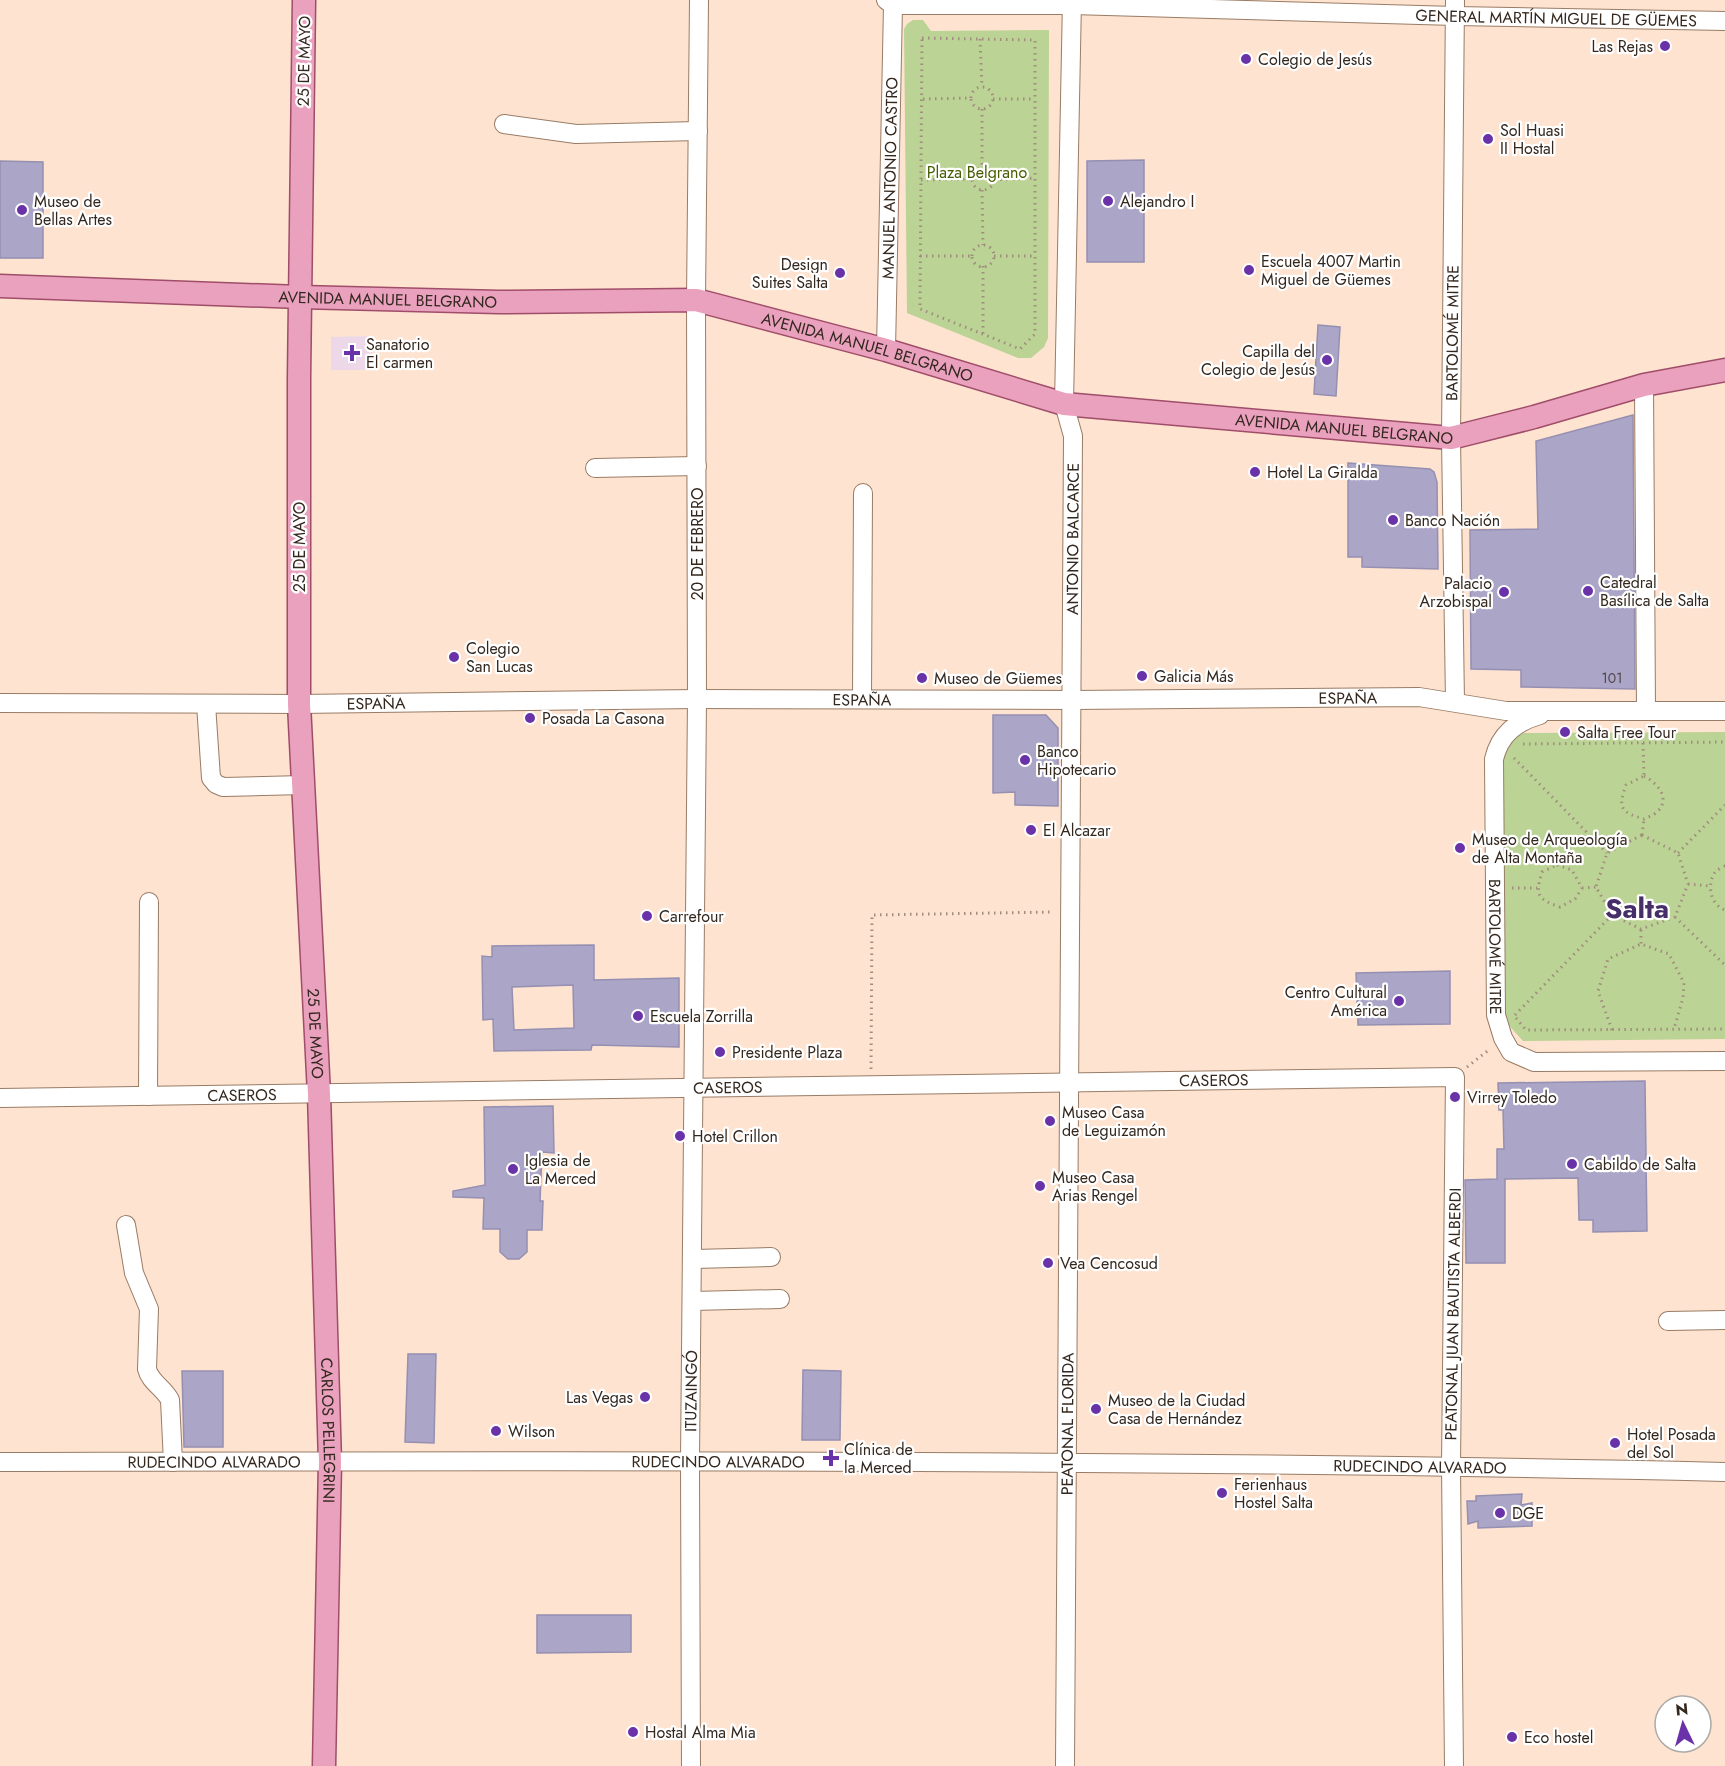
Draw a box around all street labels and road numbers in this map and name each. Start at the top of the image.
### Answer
street label: GENERAL MARTÍN MIGUEL DE GÜEMES [1415,3,1697,32]
street label: 25 DE MAYO [292,15,316,107]
street label: MANUEL ANTONIO CASTRO [876,77,903,279]
street label: BARTOLOMÉ MITRE [1440,265,1464,401]
street label: AVENIDA MANUEL BELGRANO [278,285,497,313]
street label: AVENIDA MANUEL BELGRANO [759,306,976,387]
street label: AVENIDA MANUEL BELGRANO [1234,408,1454,450]
street label: ANTONIO BALCARCE [1060,463,1084,615]
street label: 20 DE FEBRERO [686,487,709,601]
street label: 25 DE MAYO [288,502,311,592]
street label: ESPAÑA [1318,686,1378,709]
street label: ESPAÑA [833,688,892,711]
street label: ESPAÑA [346,691,406,715]
street label: BARTOLOMÉ MITRE [1483,879,1507,1015]
street label: 25 DE MAYO [302,988,330,1079]
street label: CASEROS [1179,1068,1249,1092]
street label: CASEROS [693,1075,763,1099]
street label: CASEROS [207,1083,277,1107]
street label: PEATONAL JUAN BAUTISTA ALBERDI [1439,1187,1467,1441]
street label: ITUZAINGÓ [679,1350,703,1432]
street label: PEATONAL FLORIDA [1055,1352,1079,1495]
street label: CARLOS PELLEGRINI [315,1357,342,1503]
street label: RUDECINDO ALVARADO [127,1450,301,1473]
street label: RUDECINDO ALVARADO [631,1450,805,1473]
street label: RUDECINDO ALVARADO [1333,1454,1507,1479]

